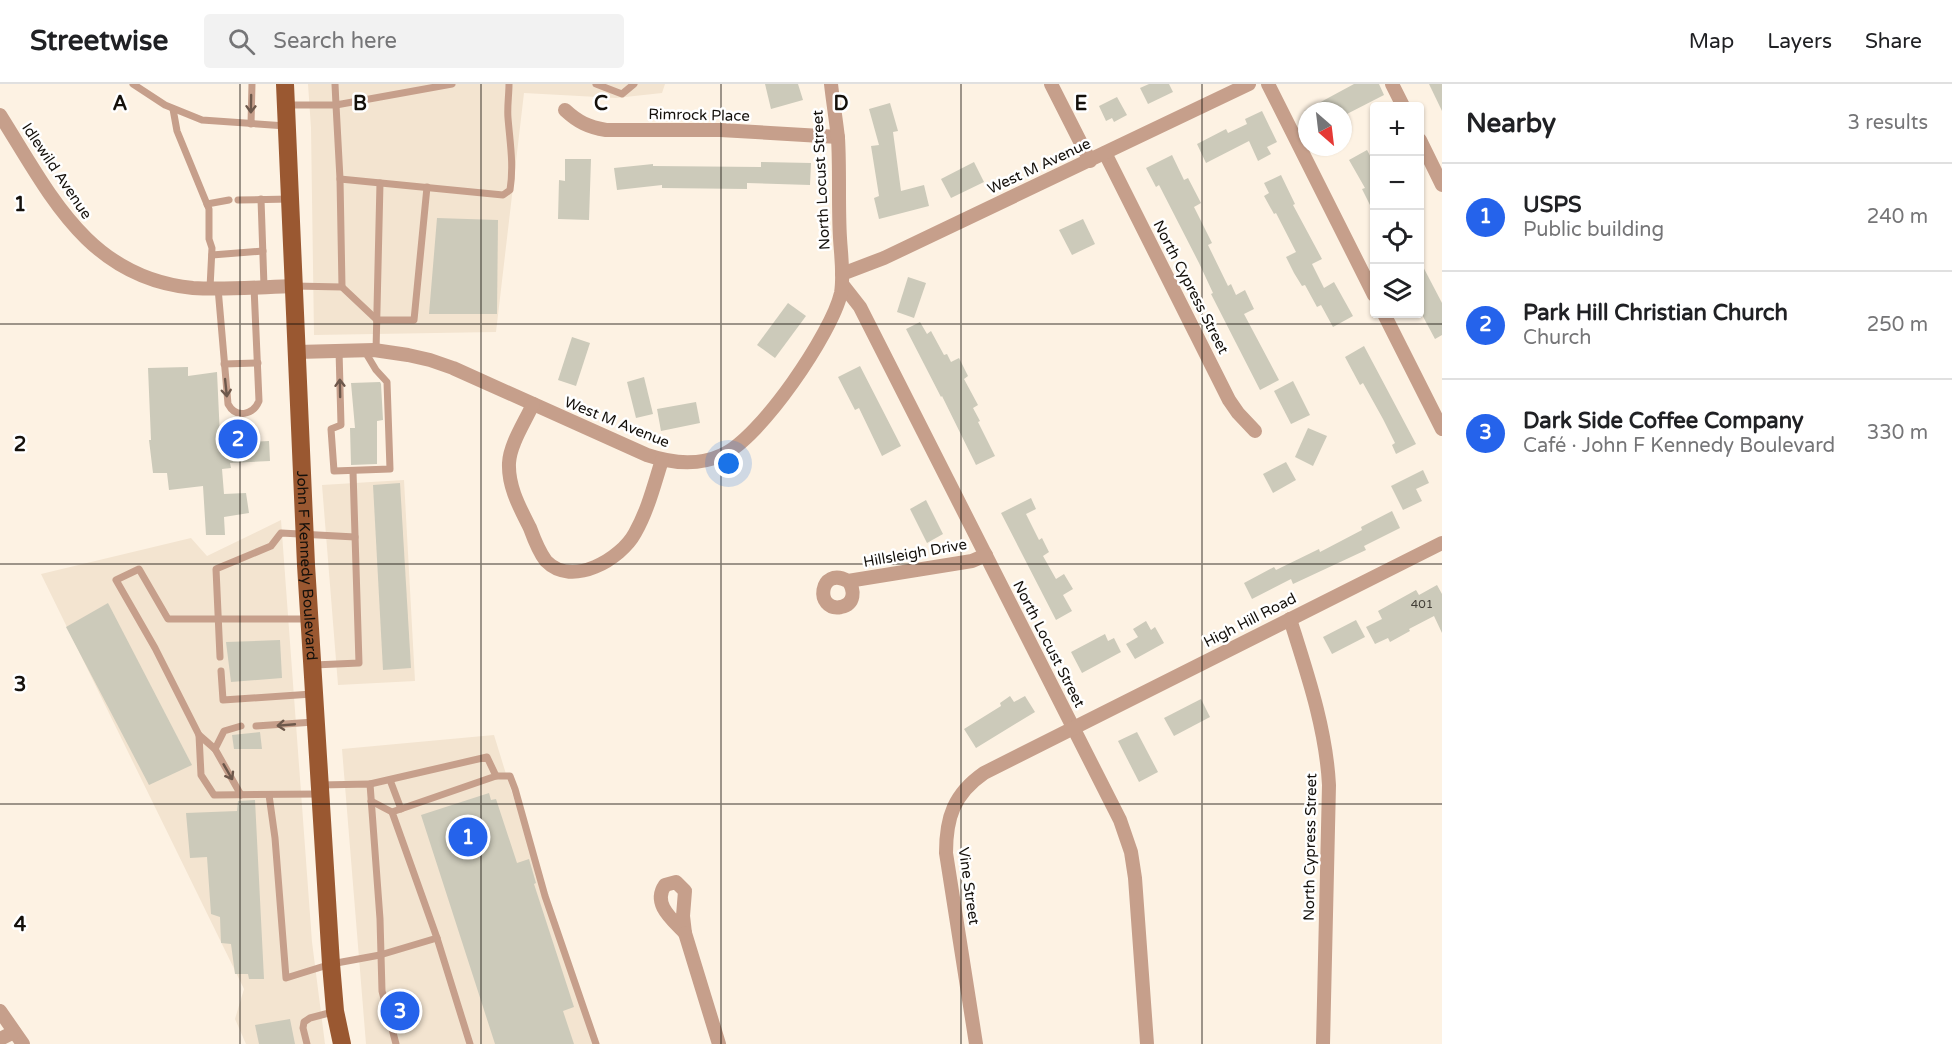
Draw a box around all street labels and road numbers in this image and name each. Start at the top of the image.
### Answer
street label: Rimrock Place [648,105,750,125]
street label: North Locust Street [808,109,834,250]
street label: Idlewild Avenue [18,120,96,222]
street label: West M Avenue [985,134,1093,198]
street label: North Cypress Street [1149,217,1233,357]
street label: West M Avenue [562,393,672,451]
street label: John F Kennedy Boulevard [293,470,321,661]
street label: Hillsleigh Drive [862,535,968,571]
street label: North Locust Street [1009,578,1089,711]
street label: High Hill Road [1201,589,1299,651]
street label: North Cypress Street [1300,773,1320,921]
street label: Vine Street [955,846,983,926]

